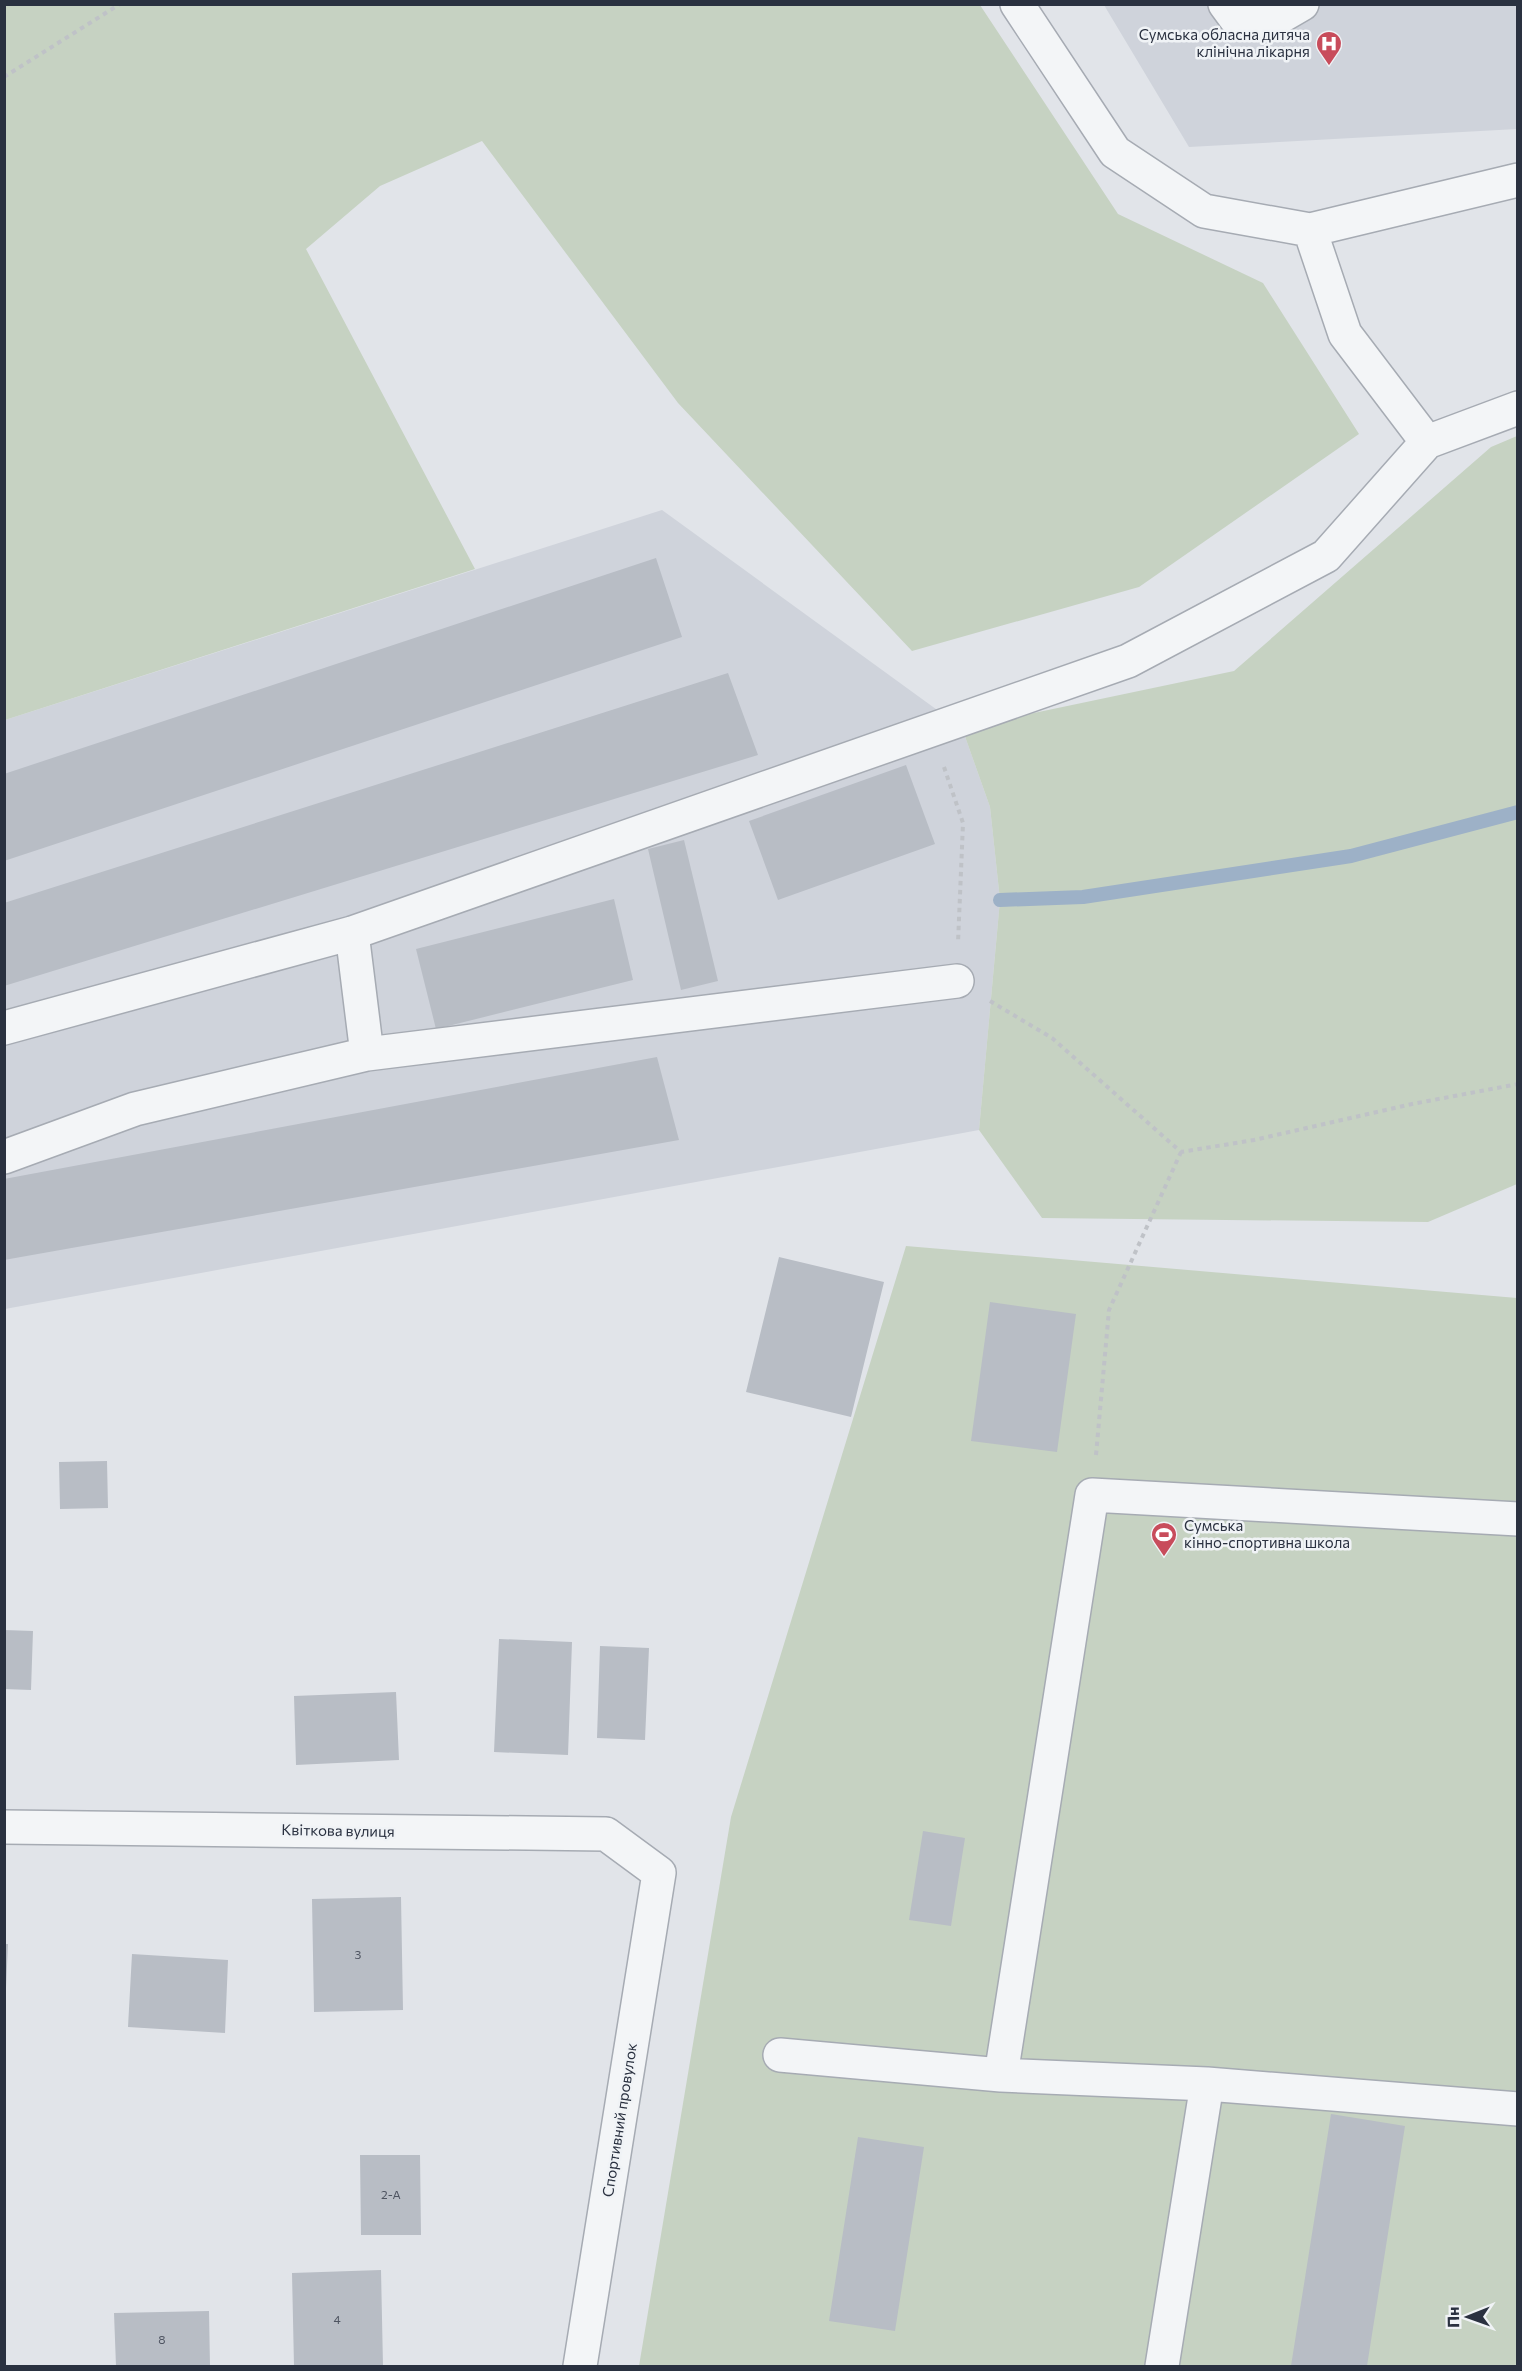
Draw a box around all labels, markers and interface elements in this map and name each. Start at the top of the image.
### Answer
place label: Сумська обласна дитяча клінічна лікарня [1139,25,1310,60]
hospital icon: Сумська обласна дитяча клінічна лікарня [1314,29,1344,67]
place label: Сумська кінно-спортивна школа [1184,1516,1350,1551]
sports icon: Сумська кінно-спортивна школа [1149,1520,1179,1558]
street label: Квіткова вулиця [281,1820,395,1840]
house number: 3 [355,1947,362,1961]
street label: Спортивний провулок [598,2041,640,2198]
house number: 2-А [381,2187,401,2201]
north arrow [1438,2287,1498,2347]
text: Пн [1443,2307,1462,2328]
house number: 4 [333,2312,341,2326]
house number: 8 [158,2332,166,2346]

